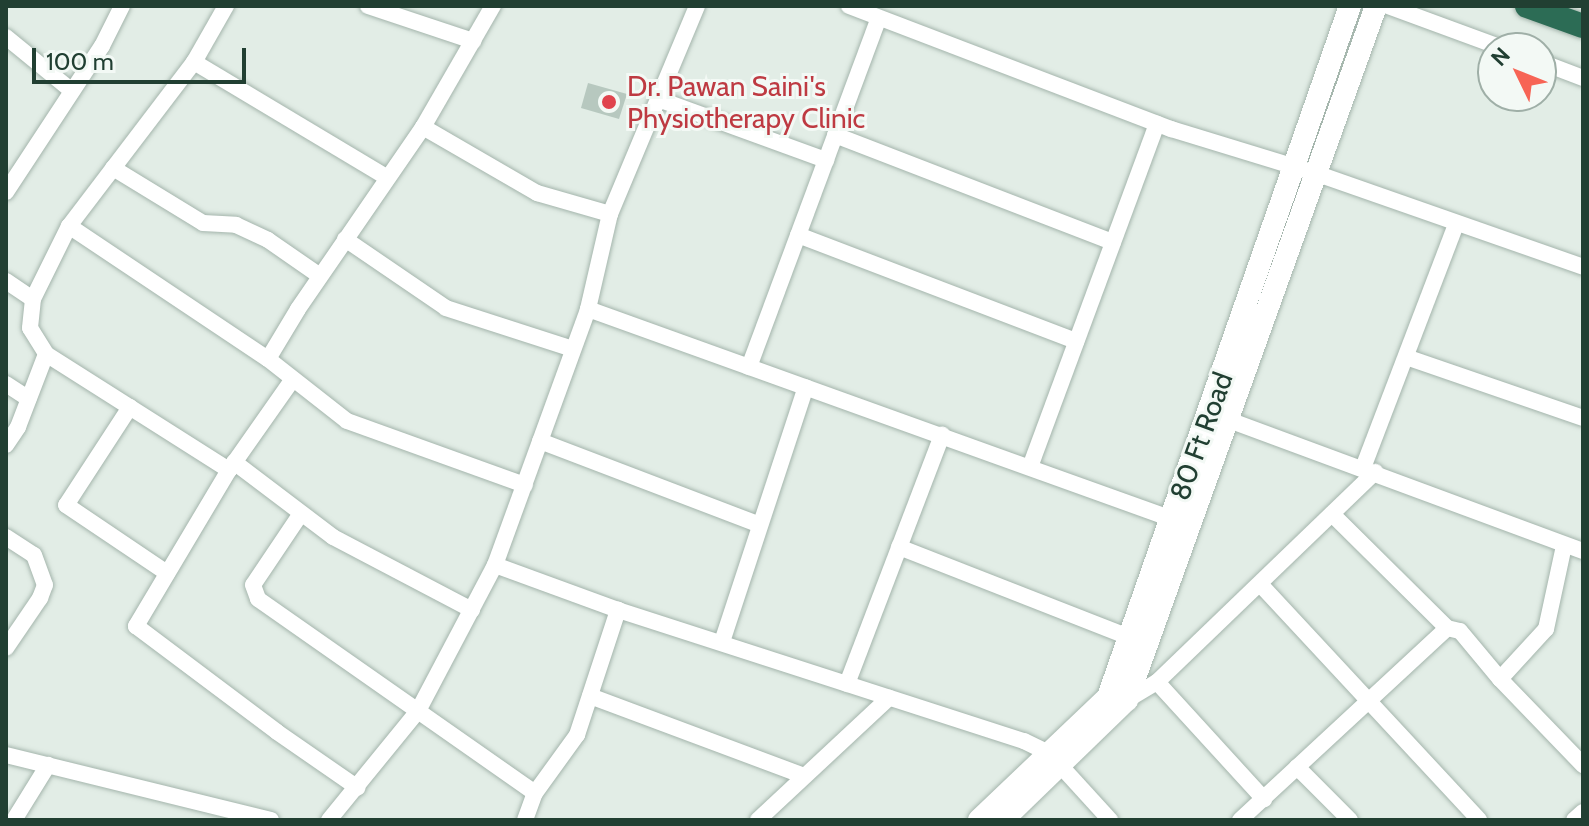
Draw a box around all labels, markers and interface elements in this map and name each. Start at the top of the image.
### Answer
scale bar [36,32,250,82]
north arrow [1477,32,1557,112]
text: N [1485,42,1516,72]
text: 100 m [46,47,114,76]
place label: Dr. Pawan Saini's Physiotherapy Clinic [627,69,865,135]
marker: Dr. Pawan Saini's Physiotherapy Clinic [598,91,620,113]
street label: 80 Ft Road [1162,367,1240,505]

